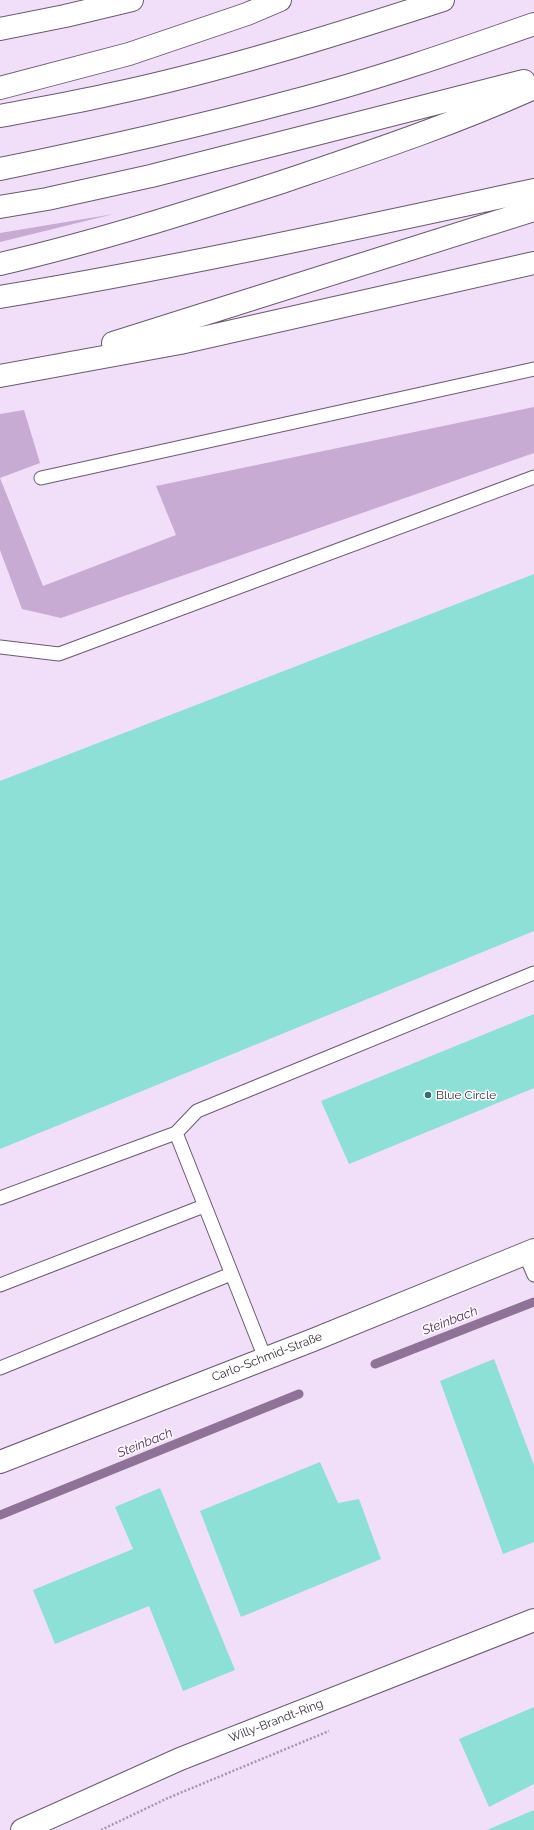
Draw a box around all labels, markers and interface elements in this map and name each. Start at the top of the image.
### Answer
place label: Blue Circle [436,1088,496,1102]
marker: Blue Circle [423,1090,433,1100]
water label: Steinbach [420,1303,480,1339]
street label: Carlo-Schmid-Straße [210,1329,324,1385]
water label: Steinbach [115,1425,175,1461]
street label: Willy-Brandt-Ring [227,1696,325,1746]

